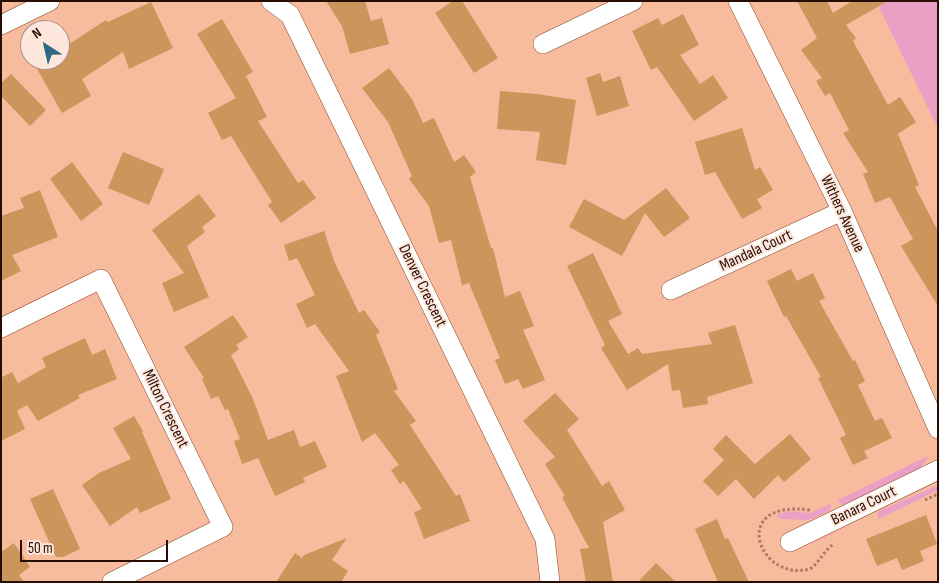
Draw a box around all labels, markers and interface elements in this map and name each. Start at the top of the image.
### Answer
north arrow [20,20,70,70]
text: N [29,24,45,42]
street label: Withers Avenue [816,172,868,256]
street label: Mandala Court [717,226,795,276]
street label: Denver Crescent [394,242,450,330]
street label: Milton Crescent [138,367,192,451]
street label: Banara Court [828,482,900,530]
scale bar [22,530,170,562]
text: 50 m [28,539,53,558]

